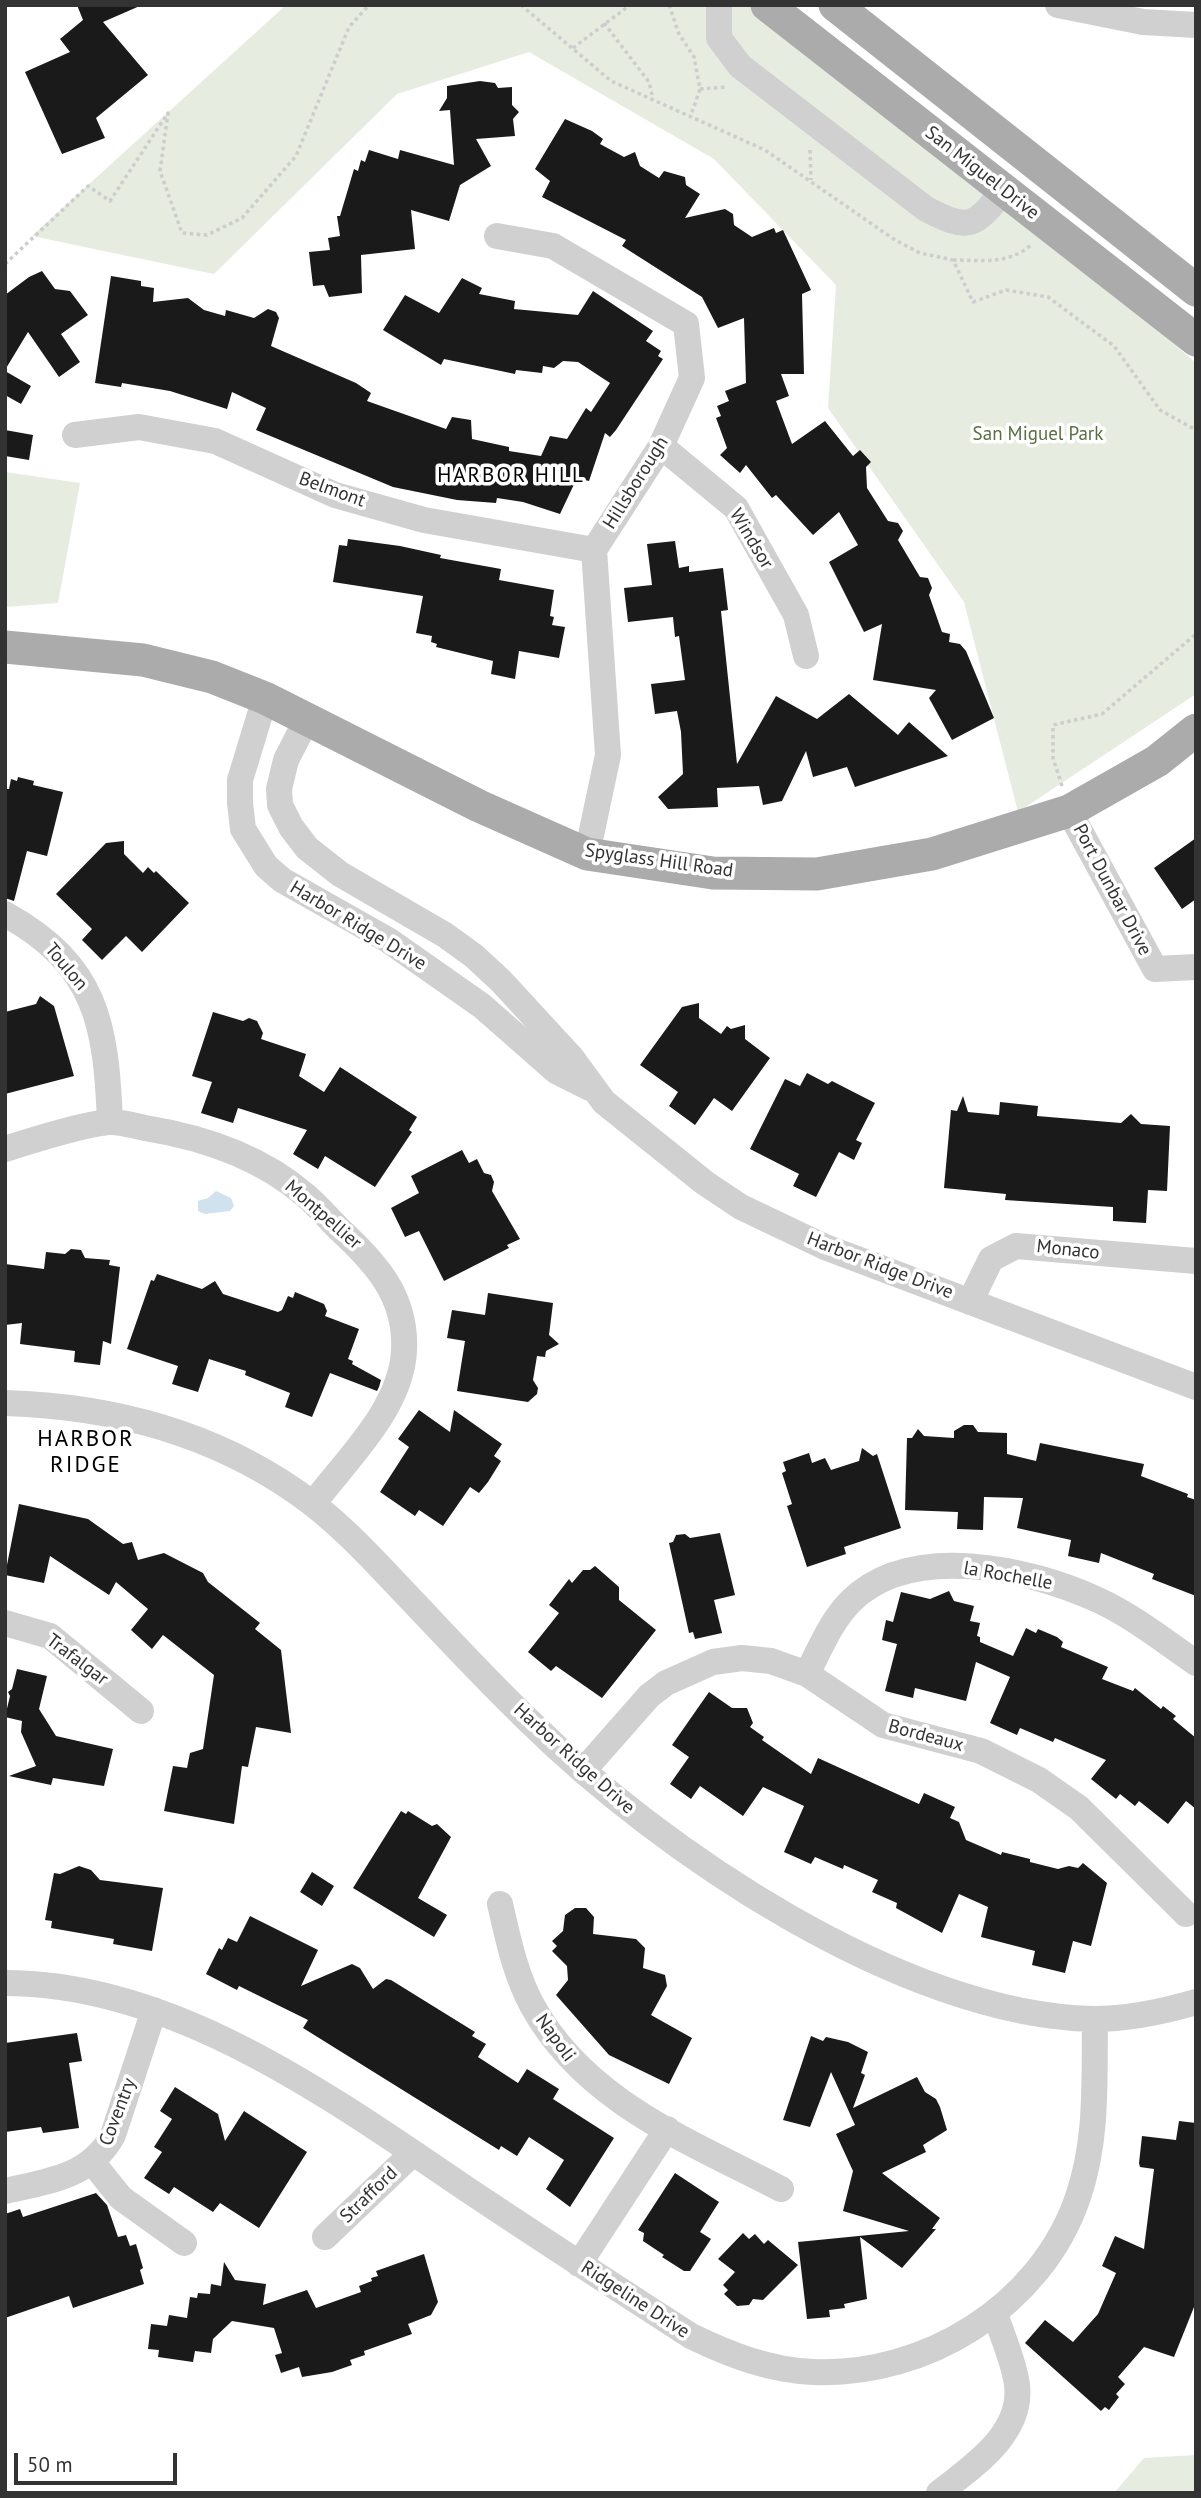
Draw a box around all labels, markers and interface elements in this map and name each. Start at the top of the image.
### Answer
street label: San Miguel Drive [920,121,1044,225]
park label: San Miguel Park [973,424,1103,446]
street label: Hillsborough [599,432,673,534]
district label: HARBOR HILL [439,463,583,489]
street label: Belmont [296,468,368,512]
street label: Windsor [724,505,778,573]
street label: Port Dunbar Drive [1068,820,1156,960]
street label: Spyglass Hill Road [583,839,735,883]
street label: Harbor Ridge Drive [286,876,430,976]
street label: Toulon [40,939,92,995]
street label: Montpellier [280,1175,366,1255]
street label: Harbor Ridge Drive [804,1228,956,1304]
street label: Monaco [1035,1235,1101,1265]
district label: HARBOR RIDGE [38,1425,134,1479]
street label: la Rochelle [962,1557,1054,1595]
street label: Trafalgar [42,1629,112,1691]
street label: Harbor Ridge Drive [509,1699,639,1819]
street label: Bordeaux [886,1715,966,1757]
street label: Napoli [530,2010,580,2066]
street label: Coventry [95,2075,141,2149]
street label: Strafford [335,2162,403,2228]
street label: Ridgeline Drive [576,2256,694,2344]
scale bar [18,2438,180,2482]
text: 50 m [27,2451,73,2478]

